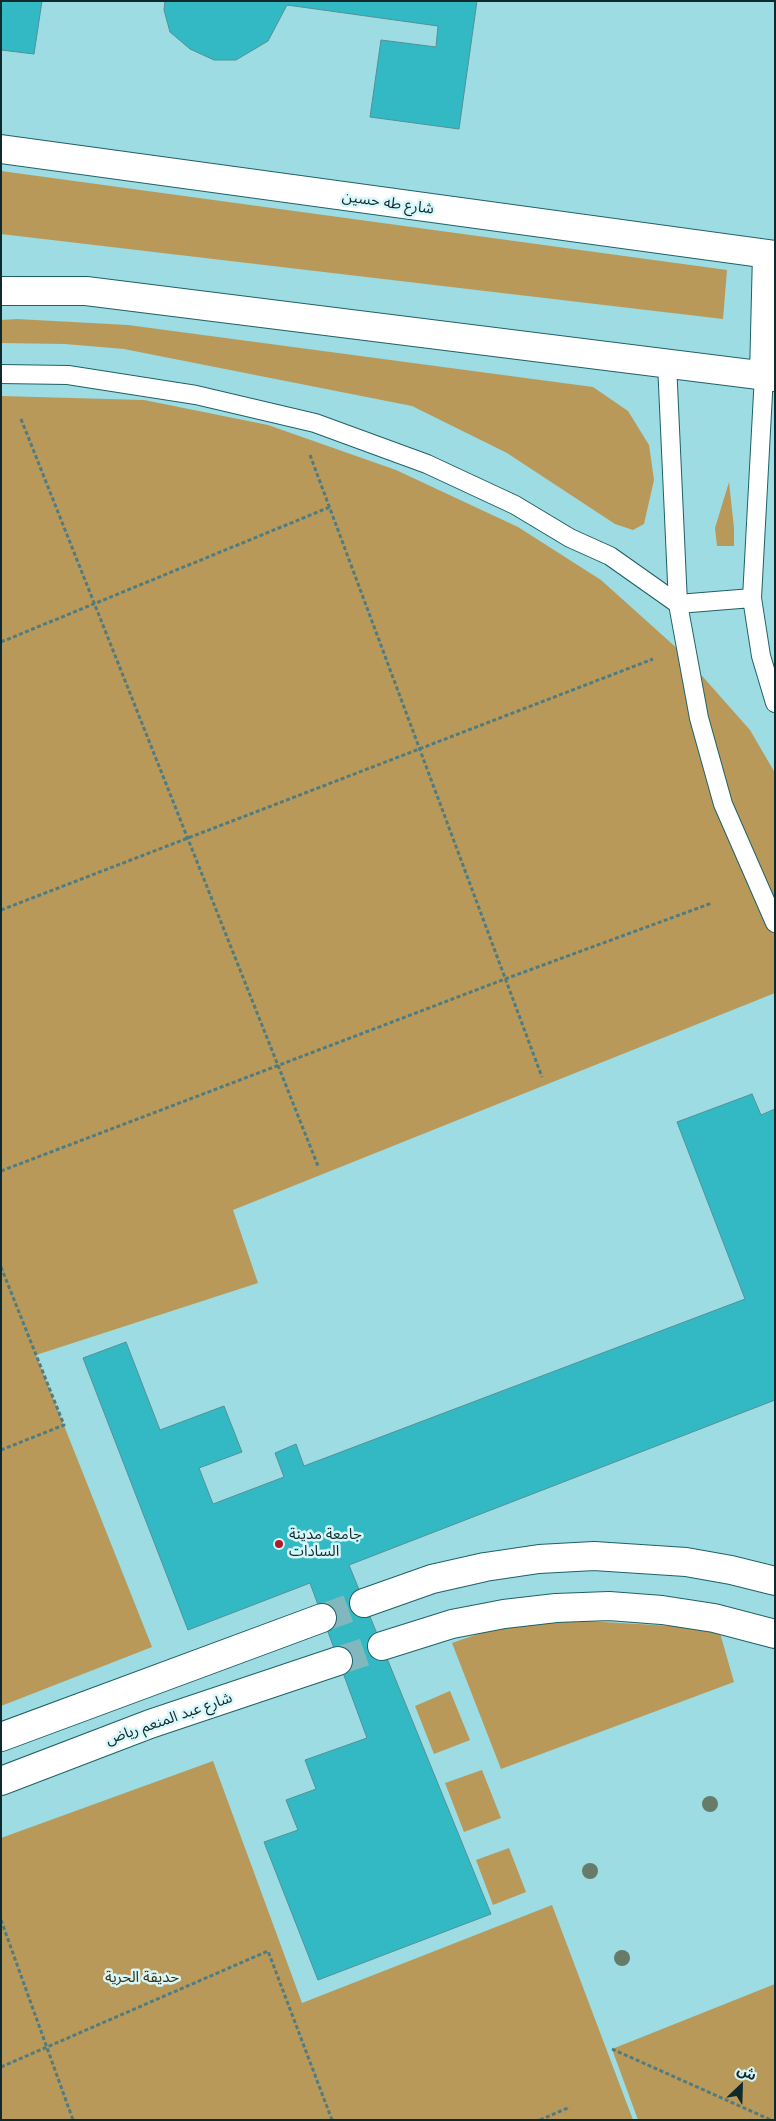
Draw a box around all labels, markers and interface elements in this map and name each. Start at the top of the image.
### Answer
street label: شارع طه حسين [341,188,435,218]
place label: جامعة مدينة السادات [289,1526,362,1561]
marker: جامعة مدينة السادات [273,1538,285,1550]
street label: شارع عبد المنعم رياض [103,1689,235,1749]
park label: حديقة الحرية [105,1969,179,1987]
text: ش [735,2059,760,2084]
north arrow [716,2061,766,2111]

